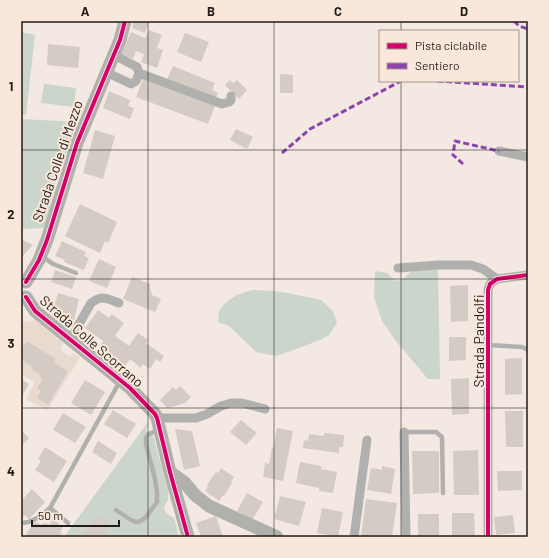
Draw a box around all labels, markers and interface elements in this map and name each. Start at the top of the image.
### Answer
text: A [81,3,90,19]
text: B [207,3,215,19]
text: C [334,3,342,19]
text: D [460,3,468,19]
legend [379,30,519,82]
text: Pista ciclabile [415,38,487,52]
text: Sentiero [415,58,460,72]
text: 1 [9,78,13,94]
street label: Strada Colle di Mezzo [28,98,86,224]
text: 2 [7,206,15,222]
street label: Strada Colle Scorrano [37,291,147,391]
street label: Strada Pandolfi [470,294,487,388]
text: 3 [7,335,15,351]
text: 4 [7,463,15,479]
scale bar [32,502,119,528]
text: 50 m [38,508,63,522]

